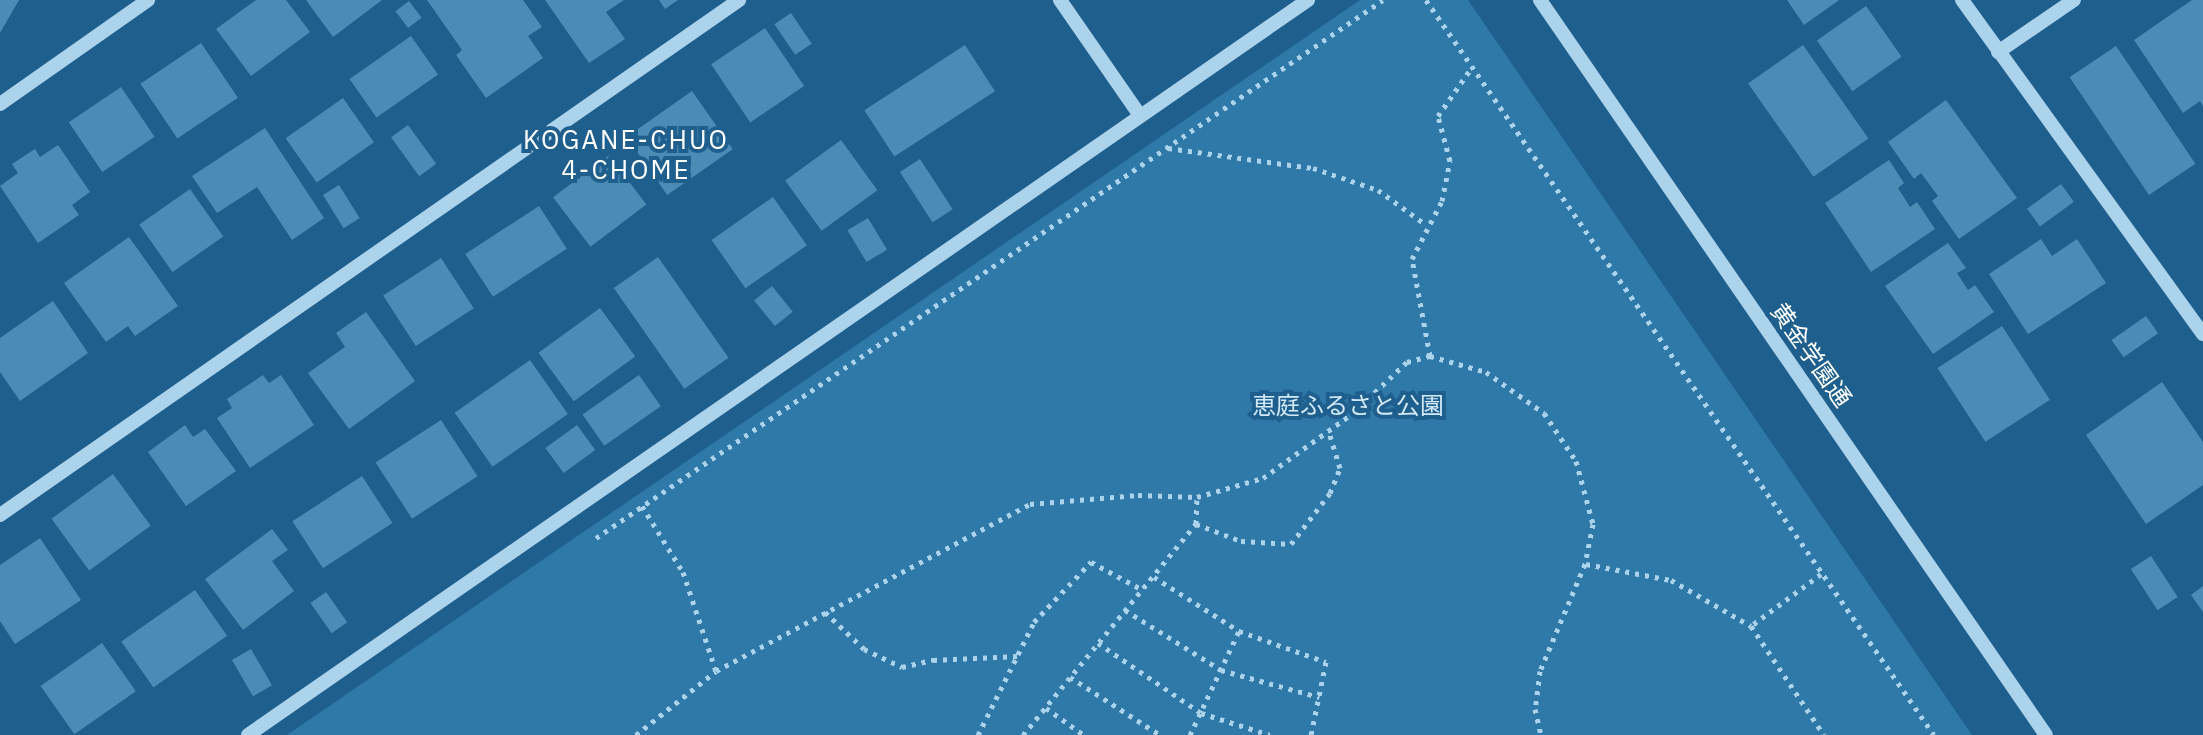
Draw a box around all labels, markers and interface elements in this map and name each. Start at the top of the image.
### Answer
district label: KOGANE-CHUO 4-CHOME [523,124,729,186]
street label: 黄金学園通 [1765,298,1857,412]
park label: 恵庭ふるさと公園 [1252,392,1444,420]

